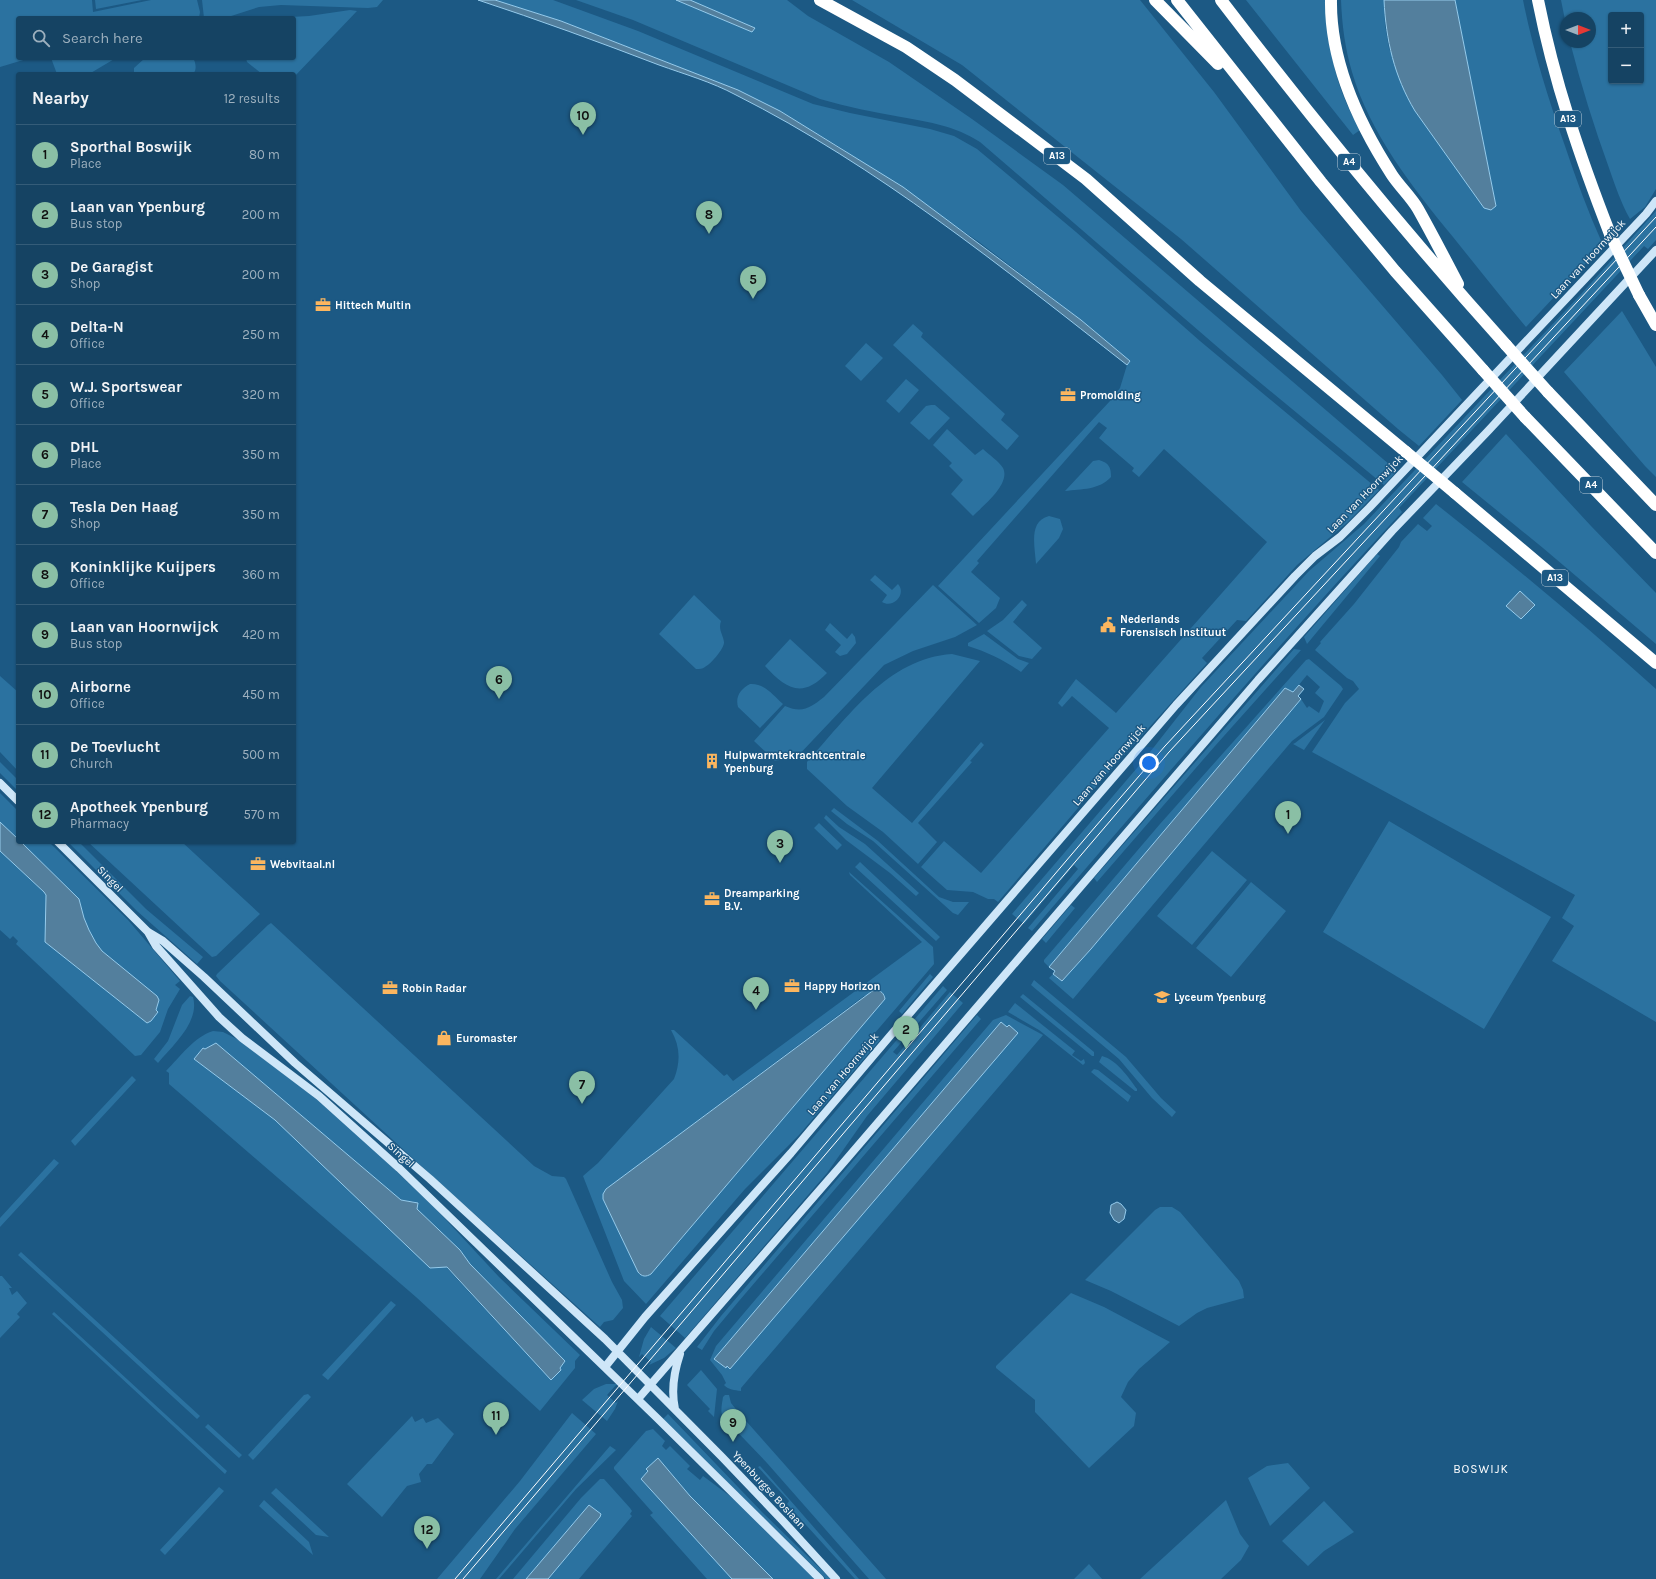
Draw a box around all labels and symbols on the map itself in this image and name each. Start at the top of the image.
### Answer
north arrow [1560,12,1596,48]
pin: 10 [570,102,596,135]
road number: A13 [1555,111,1581,127]
road number: A13 [1044,148,1070,164]
road number: A4 [1338,154,1360,170]
pin: 8 [696,201,722,234]
street label: Laan van Hoornwijck [1548,217,1628,301]
pin: 5 [740,266,766,299]
office icon: Hittech Multin [314,296,332,314]
place label: Hittech Multin [335,299,411,312]
office icon: Promolding [1059,386,1077,404]
place label: Promolding [1080,389,1141,402]
street label: Laan van Hoornwijck [1324,452,1406,536]
road number: A4 [1580,477,1602,493]
road number: A13 [1542,570,1568,586]
place label: Nederlands Forensisch Instituut [1120,613,1227,639]
public building icon: Nederlands Forensisch Instituut [1099,616,1117,634]
pin: 6 [486,666,512,699]
street label: Laan van Hoornwijck [1070,722,1148,808]
place label: Hulpwarmtekrachtcentrale Ypenburg [724,749,866,775]
building icon: Hulpwarmtekrachtcentrale Ypenburg [703,752,721,770]
your location [1139,753,1159,773]
pin: 1 [1275,801,1301,834]
pin: 3 [767,830,793,863]
office icon: Webvitaal.nl [249,855,267,873]
place label: Webvitaal.nl [270,858,335,871]
street label: Singel [94,863,126,895]
place label: Dreamparking B.V. [724,887,800,913]
office icon: Dreamparking B.V. [703,890,721,908]
pin: 4 [743,977,769,1010]
office icon: Happy Horizon [783,977,801,995]
office icon: Robin Radar [381,979,399,997]
place label: Happy Horizon [804,980,880,993]
place label: Robin Radar [402,982,467,995]
school or university icon: Lyceum Ypenburg [1153,988,1171,1006]
place label: Lyceum Ypenburg [1174,991,1266,1004]
pin: 2 [893,1016,919,1049]
shop icon: Euromaster [435,1029,453,1047]
street label: Laan van Hoornwijck [805,1030,881,1118]
place label: Euromaster [456,1032,518,1045]
pin: 7 [569,1071,595,1104]
street label: Singel [385,1140,417,1170]
pin: 11 [483,1402,509,1435]
pin: 9 [720,1409,746,1442]
street label: Ypenburgse Boslaan [730,1448,808,1532]
district label: BOSWIJK [1453,1462,1509,1476]
pin: 12 [414,1516,440,1549]

